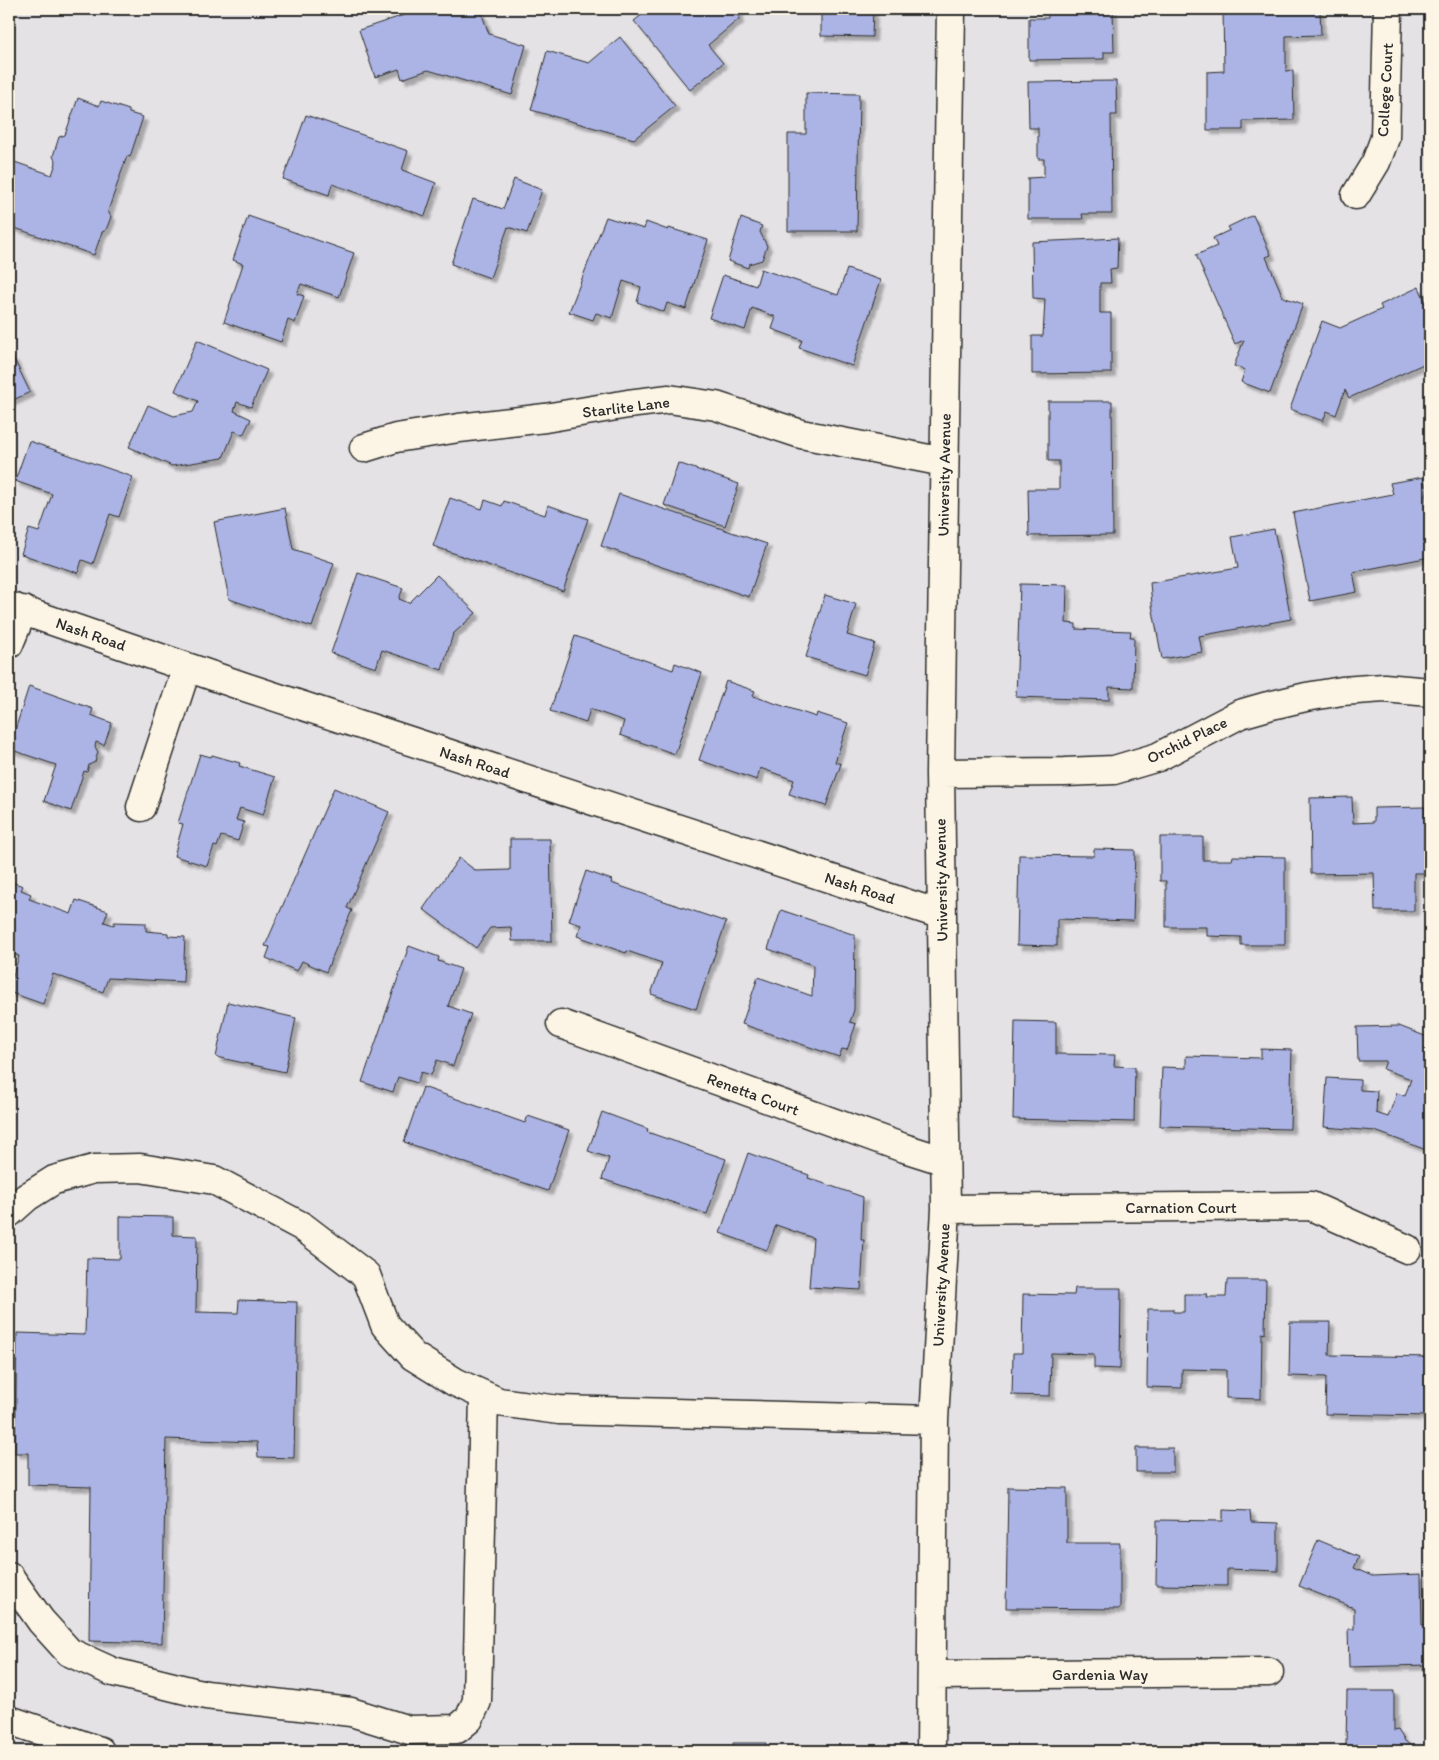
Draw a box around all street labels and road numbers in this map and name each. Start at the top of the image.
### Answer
street label: College Court [1373,42,1397,138]
street label: Starlite Lane [581,392,671,422]
street label: University Avenue [933,413,955,537]
street label: Nash Road [53,613,129,655]
street label: Orchid Place [1144,712,1231,768]
street label: Nash Road [437,742,513,782]
street label: University Avenue [930,818,952,942]
street label: Nash Road [822,868,898,908]
street label: Renetta Court [704,1069,802,1119]
street label: Carnation Court [1125,1198,1237,1217]
street label: University Avenue [928,1223,954,1347]
street label: Gardenia Way [1052,1665,1148,1684]

